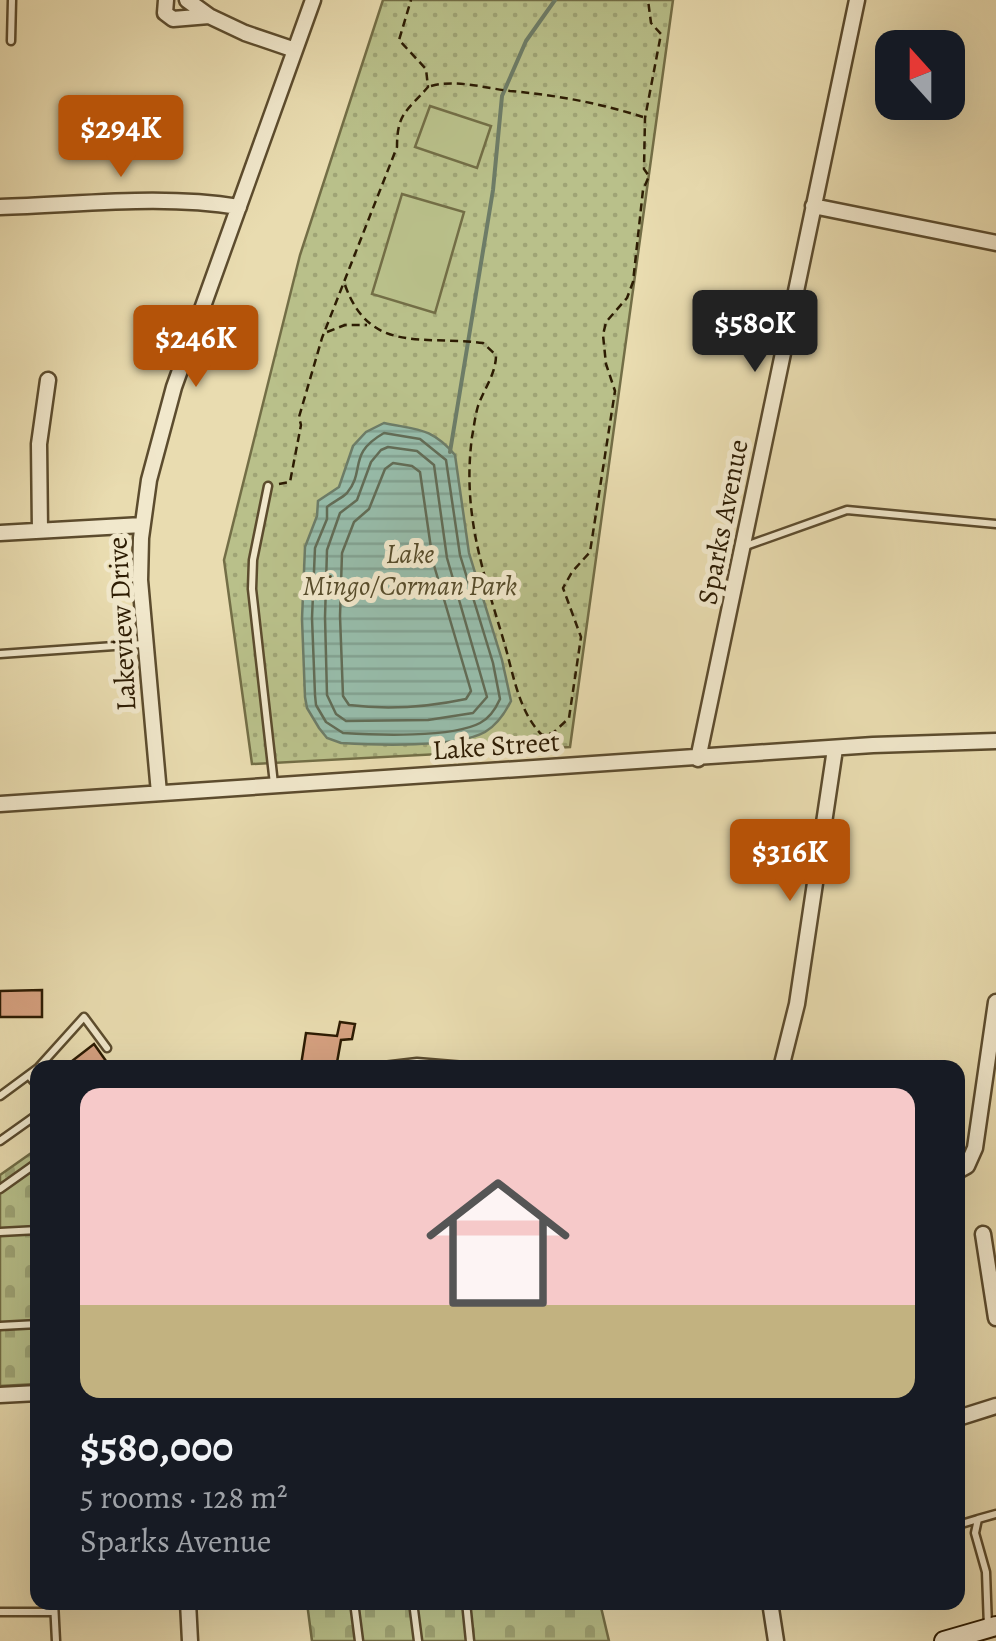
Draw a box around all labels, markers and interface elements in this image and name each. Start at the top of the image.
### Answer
north arrow [875,30,965,120]
map controls [875,30,965,120]
pin: $294K [51,95,191,180]
text: $294K [80,105,162,149]
pin: $580K [685,290,825,375]
text: $580K [714,300,796,344]
pin: $246K [126,305,266,390]
text: $246K [155,315,237,359]
street label: Sparks Avenue [688,436,758,608]
park label: Lake Mingo/Corman Park [303,535,517,605]
street label: Lakeview Drive [98,536,146,712]
street label: Lake Street [431,723,561,769]
pin: $316K [720,819,860,904]
text: $316K [752,829,828,873]
icon: home [408,1153,588,1333]
text: $580,000 [80,1418,233,1475]
text: 5 rooms · 128 m² [80,1475,288,1519]
text: Sparks Avenue [80,1519,271,1563]

